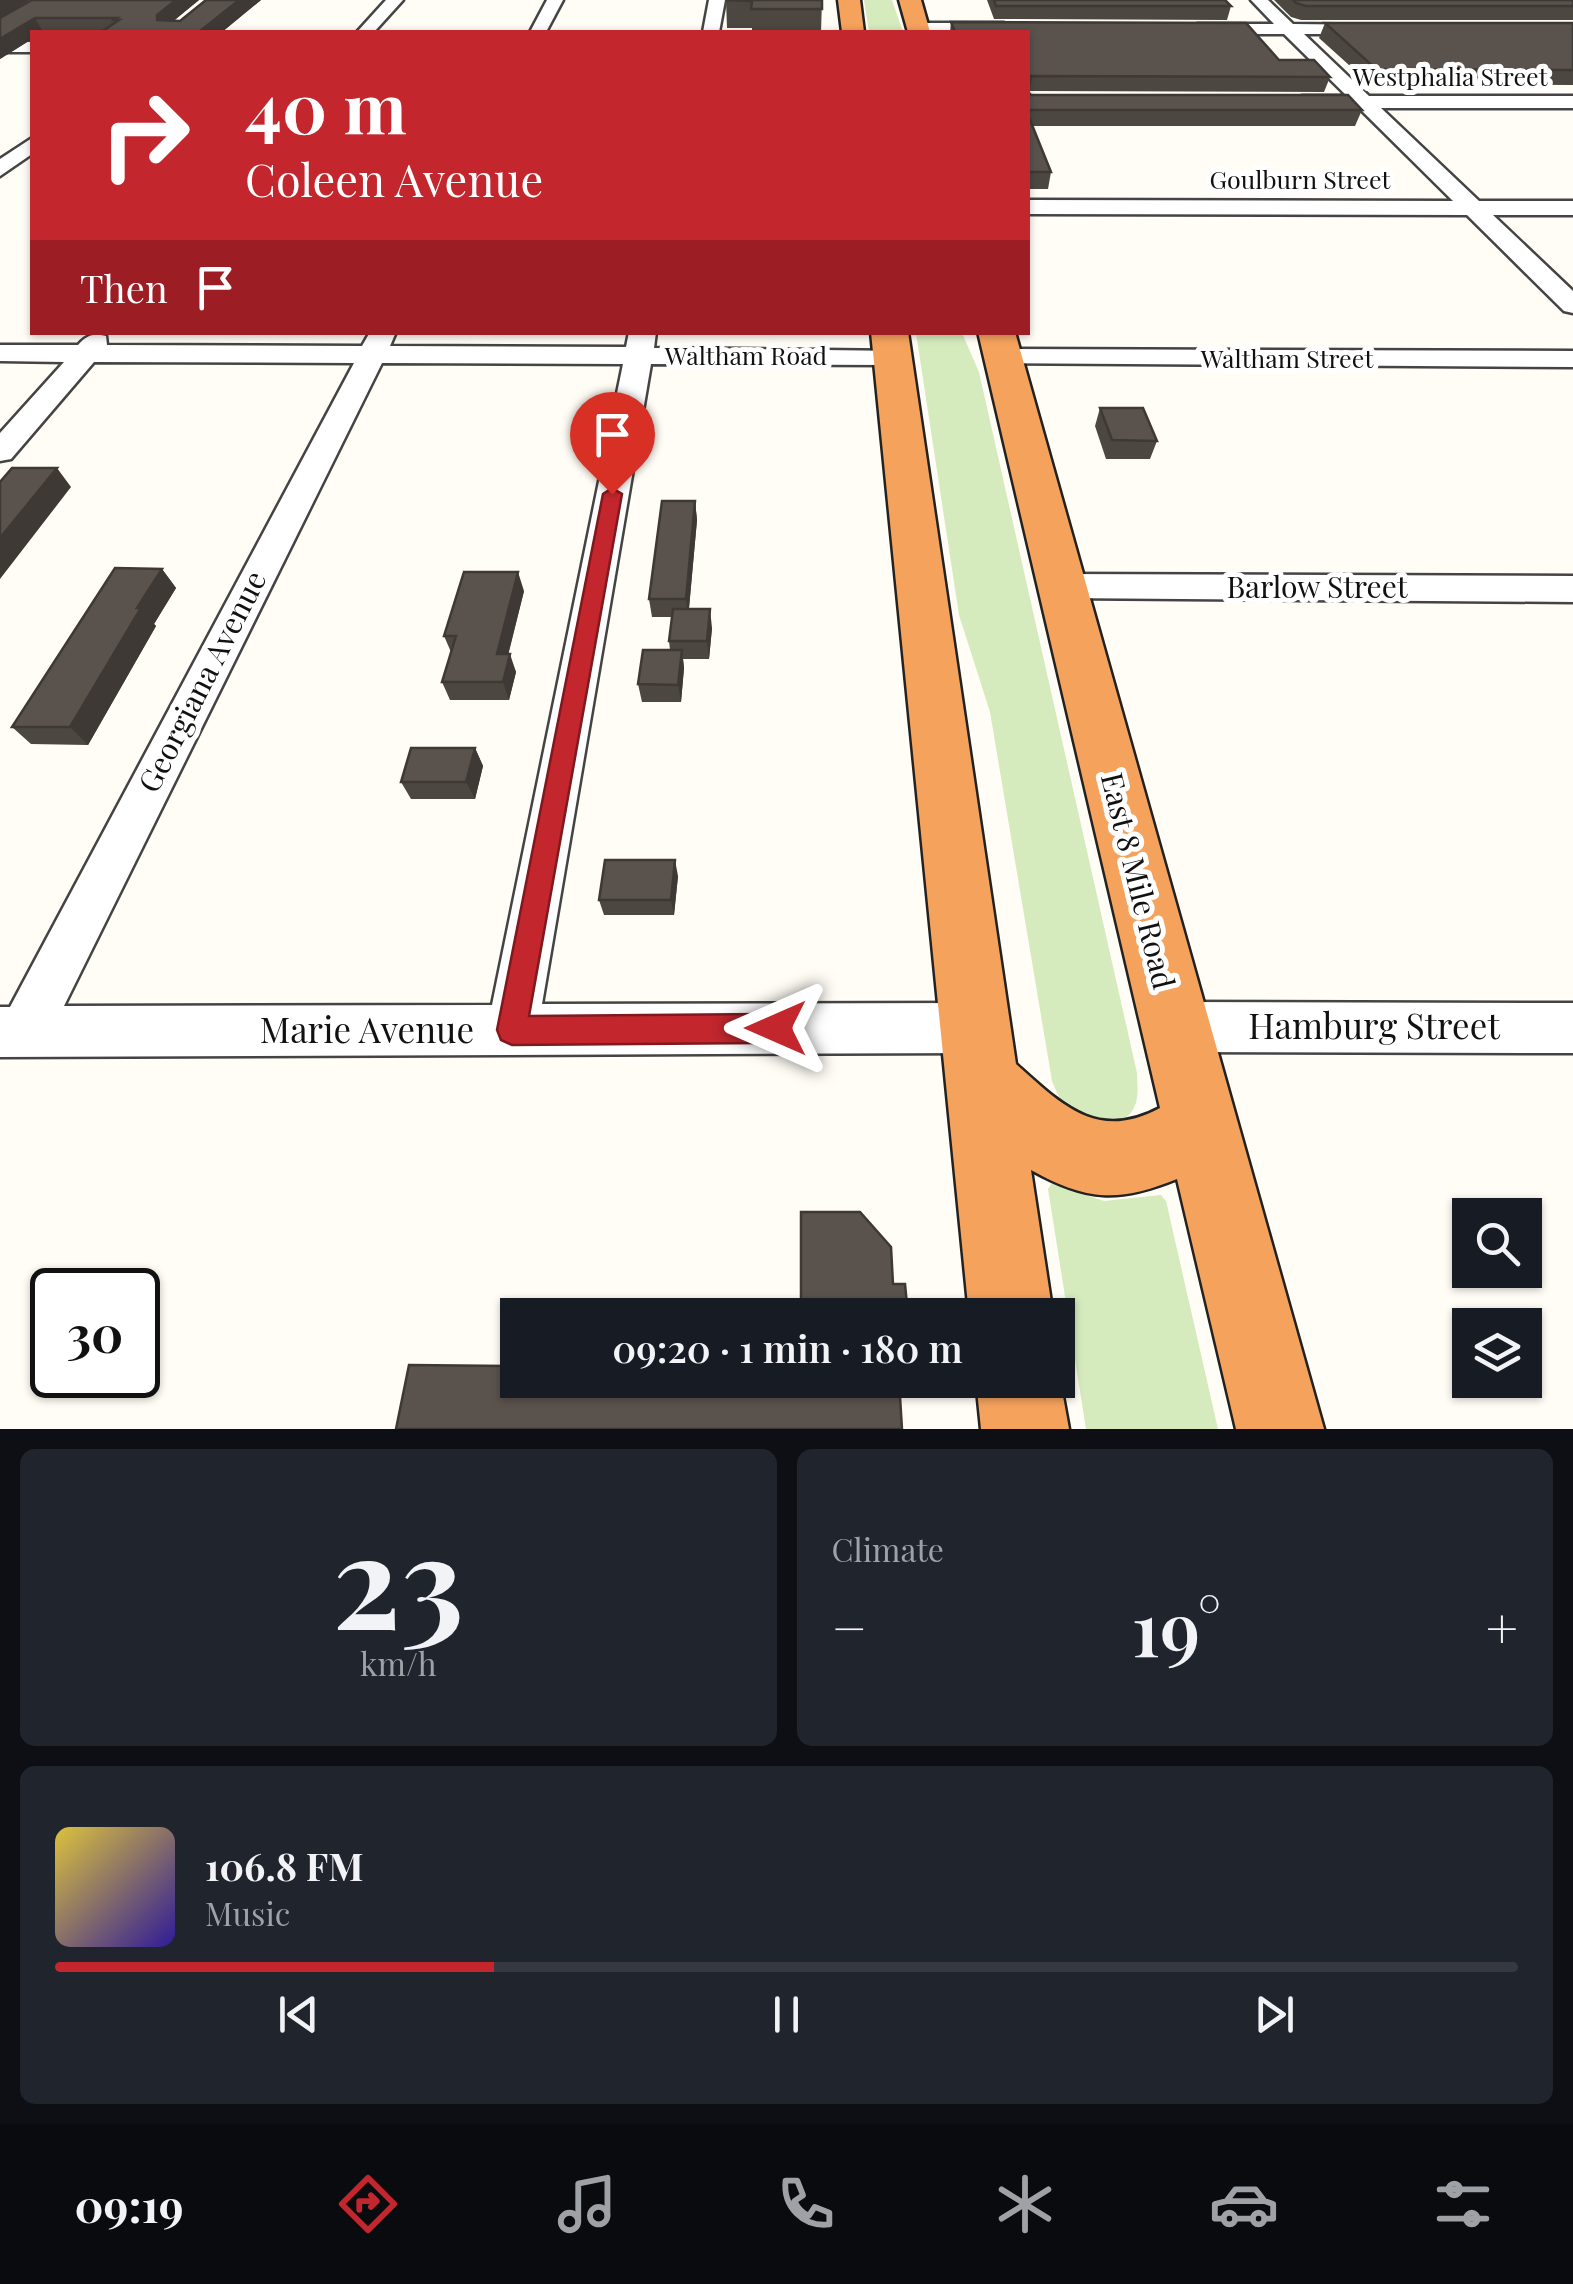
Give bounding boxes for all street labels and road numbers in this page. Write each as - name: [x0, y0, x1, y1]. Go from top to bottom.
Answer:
- street label: Westphalia Street: [1351, 59, 1549, 92]
- street label: Goulburn Street: [1210, 162, 1392, 195]
- street label: Waltham Road: [664, 338, 827, 371]
- street label: Waltham Street: [1200, 341, 1374, 374]
- street label: Georgiana Avenue: [128, 563, 274, 799]
- street label: Barlow Street: [1226, 566, 1408, 606]
- street label: East 8 Mile Road: [1093, 768, 1185, 993]
- street label: Hamburg Street: [1248, 1001, 1500, 1048]
- street label: Marie Avenue: [260, 1005, 474, 1052]

